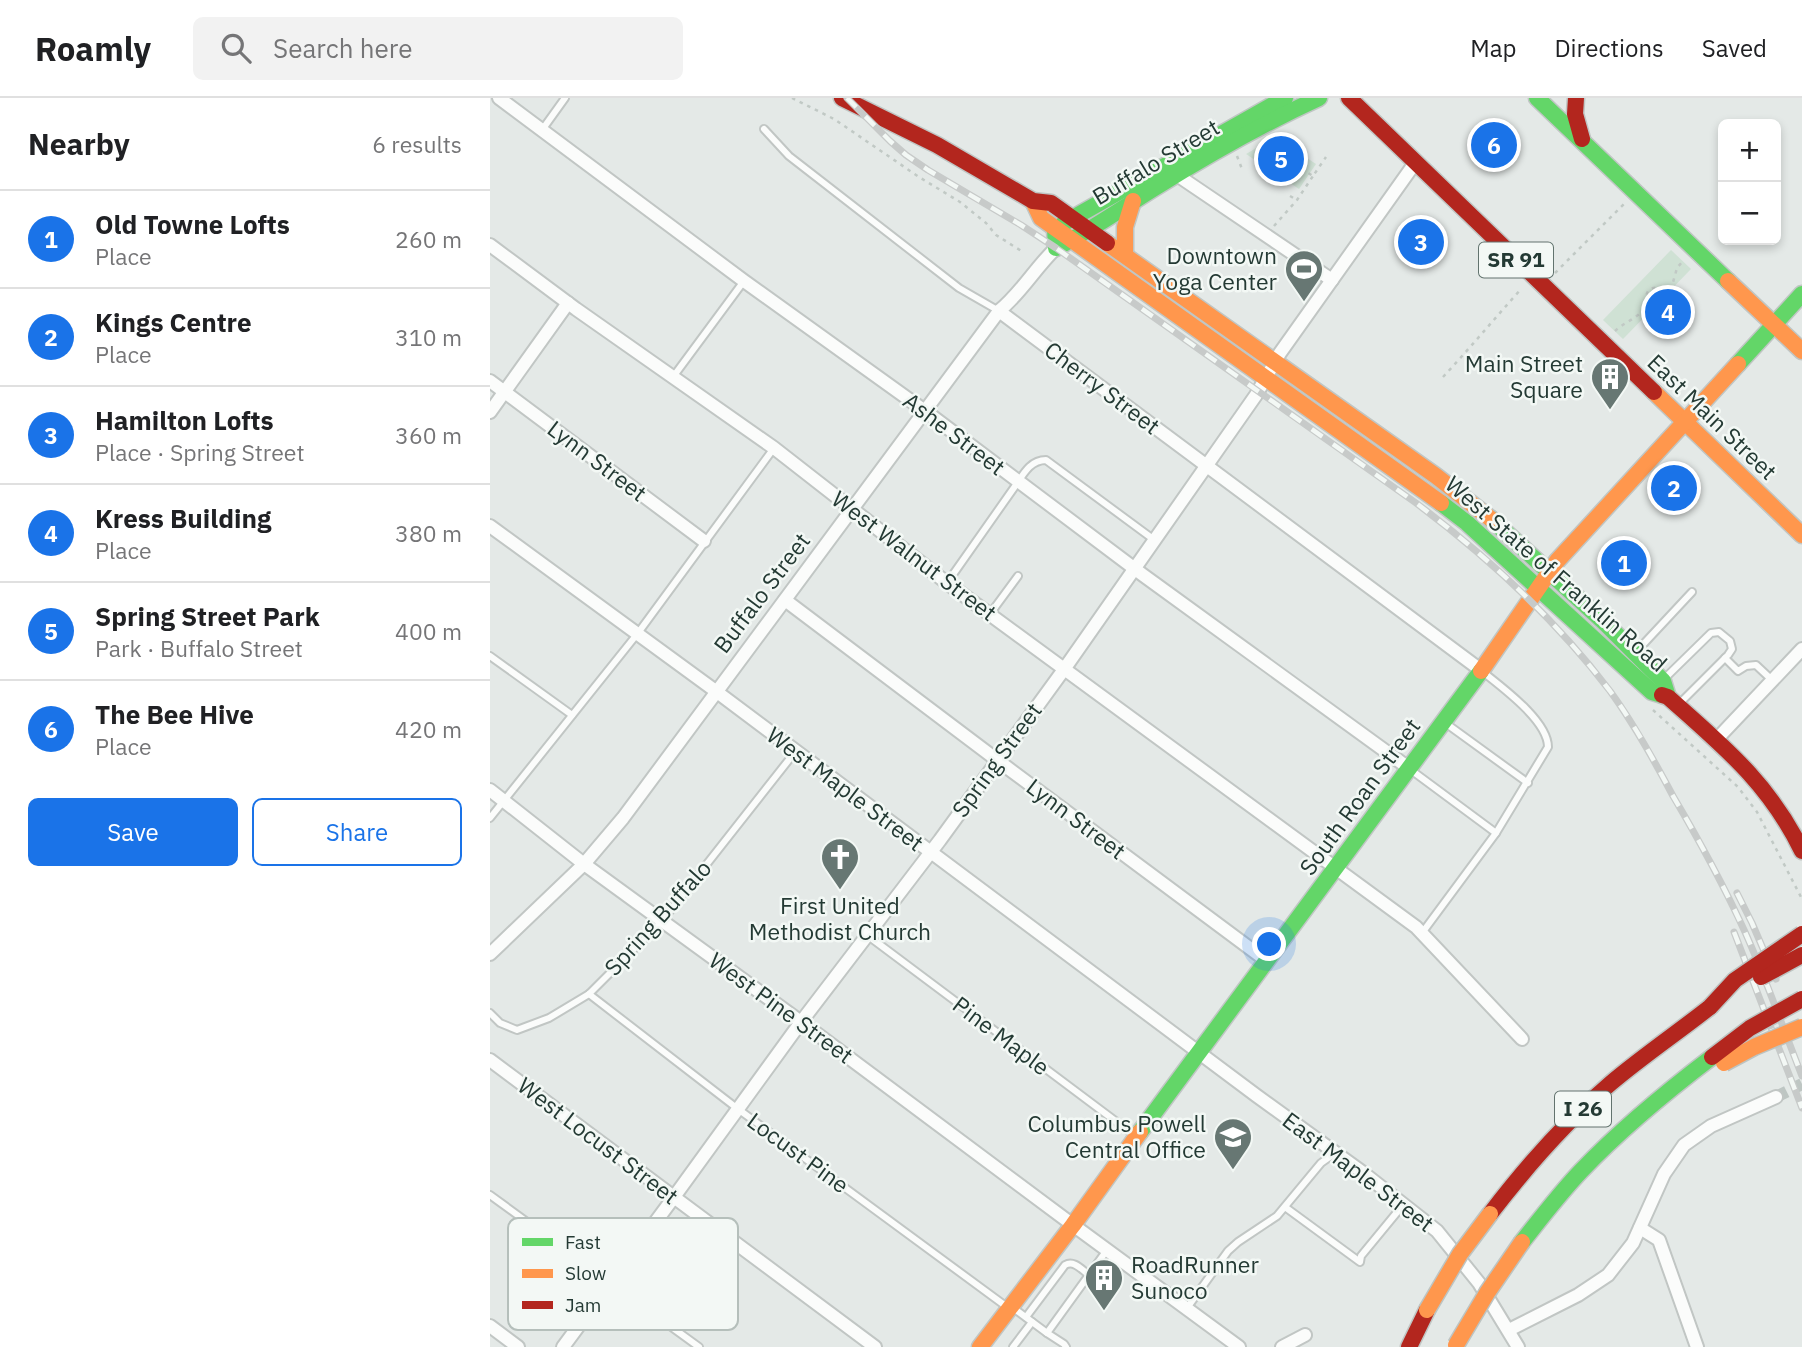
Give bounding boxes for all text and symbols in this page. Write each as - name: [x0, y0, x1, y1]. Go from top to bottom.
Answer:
- search box: [193, 17, 683, 80]
- text: Roamly: [35, 27, 151, 70]
- icon: search: [217, 29, 255, 67]
- text: Search here: [273, 31, 412, 65]
- text: Map: [1470, 32, 1516, 64]
- text: Directions: [1554, 32, 1664, 64]
- text: Saved: [1702, 32, 1767, 64]
- street label: Buffalo Street: [1086, 111, 1224, 211]
- pin: 6: [1471, 119, 1517, 171]
- map controls: [1718, 119, 1781, 245]
- button: +: [1718, 119, 1781, 182]
- text: Nearby: [28, 124, 130, 163]
- text: 6 results: [372, 129, 462, 159]
- pin: 5: [1258, 133, 1304, 185]
- button: −: [1718, 182, 1781, 245]
- text: Old Towne Lofts: [95, 207, 290, 241]
- pin: 3: [1398, 216, 1444, 268]
- text: 1: [44, 224, 58, 254]
- text: 260 m: [395, 224, 462, 254]
- place label: Downtown Yoga Center: [1153, 240, 1278, 296]
- text: Place: [95, 241, 152, 271]
- road number: SR 91: [1479, 242, 1553, 278]
- sports icon: Downtown Yoga Center: [1283, 248, 1325, 303]
- pin: 4: [1645, 286, 1691, 338]
- text: Kings Centre: [95, 305, 252, 339]
- text: 2: [44, 322, 58, 352]
- text: 310 m: [395, 322, 462, 352]
- street label: Cherry Street: [1039, 334, 1166, 440]
- text: Place: [95, 339, 152, 369]
- street label: East Main Street: [1642, 347, 1784, 486]
- place label: Main Street Square: [1465, 348, 1583, 404]
- building icon: Main Street Square: [1589, 356, 1631, 411]
- street label: Ashe Street: [898, 385, 1012, 481]
- text: Hamilton Lofts: [95, 403, 274, 437]
- street label: Lynn Street: [542, 413, 653, 507]
- text: 3: [44, 420, 58, 450]
- text: 360 m: [395, 420, 462, 450]
- text: Place · Spring Street: [95, 437, 305, 467]
- pin: 2: [1651, 462, 1697, 514]
- street label: West State of Franklin Road: [1440, 469, 1674, 678]
- street label: West Walnut Street: [826, 483, 1003, 627]
- text: Kress Building: [95, 501, 271, 535]
- text: 4: [44, 518, 58, 548]
- text: 380 m: [395, 518, 462, 548]
- street label: Buffalo Street: [706, 526, 816, 659]
- text: Place: [95, 535, 152, 565]
- pin: 1: [1601, 537, 1647, 589]
- text: Spring Street Park: [95, 599, 320, 633]
- text: 5: [44, 616, 58, 646]
- text: 400 m: [395, 616, 462, 646]
- text: Park · Buffalo Street: [95, 633, 303, 663]
- street label: Spring Street: [944, 696, 1048, 823]
- text: The Bee Hive: [95, 697, 254, 731]
- street label: South Roan Street: [1292, 712, 1426, 881]
- text: 6: [44, 714, 58, 744]
- text: 420 m: [395, 714, 462, 744]
- street label: West Maple Street: [761, 719, 930, 857]
- text: Place: [95, 731, 152, 761]
- street label: Lynn Street: [1021, 771, 1132, 865]
- button: Save: [28, 798, 238, 866]
- button: Share: [252, 798, 462, 866]
- church icon: First United Methodist Church: [819, 836, 861, 891]
- street label: Spring Buffalo: [597, 853, 717, 982]
- place label: First United Methodist Church: [749, 890, 931, 946]
- your location: [1252, 927, 1286, 961]
- street label: West Pine Street: [704, 945, 860, 1070]
- street label: Pine Maple: [947, 989, 1056, 1081]
- street label: West Locust Street: [512, 1070, 685, 1210]
- road number: I 26: [1555, 1091, 1611, 1126]
- street label: East Maple Street: [1277, 1104, 1440, 1238]
- street label: Locust Pine: [742, 1105, 855, 1199]
- place label: Columbus Powell Central Office: [1028, 1108, 1206, 1164]
- school or university icon: Columbus Powell Central Office: [1212, 1116, 1254, 1171]
- legend: [508, 1218, 738, 1330]
- text: Fast: [565, 1230, 601, 1254]
- place label: RoadRunner Sunoco: [1131, 1249, 1259, 1305]
- building icon: RoadRunner Sunoco: [1083, 1257, 1125, 1312]
- text: Slow: [565, 1261, 606, 1285]
- text: Jam: [565, 1293, 601, 1317]

